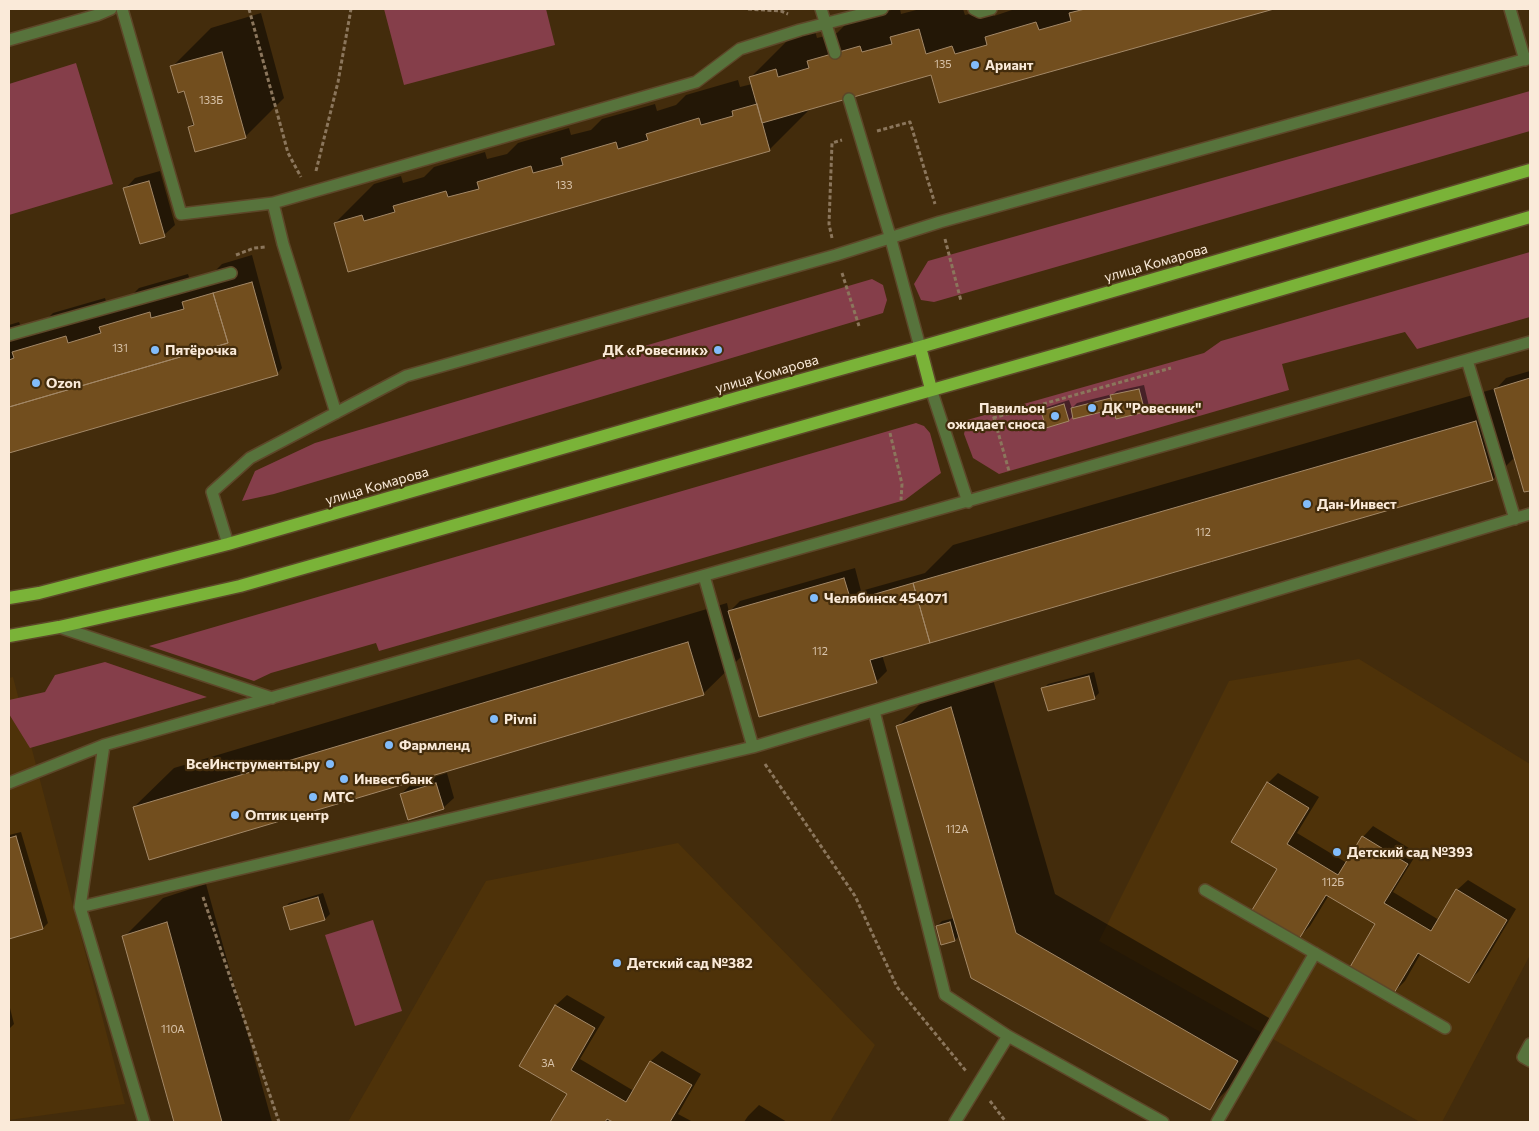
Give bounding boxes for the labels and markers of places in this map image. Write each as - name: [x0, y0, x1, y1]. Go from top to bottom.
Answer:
- place label: Ариант: [985, 57, 1034, 73]
- marker: Ариант: [969, 59, 981, 71]
- place label: Пятёрочка: [165, 342, 237, 358]
- place label: ДК «Ровесник»: [603, 342, 708, 358]
- marker: Пятёрочка: [149, 344, 161, 356]
- marker: ДК «Ровесник»: [712, 344, 724, 356]
- place label: Ozon: [46, 375, 81, 391]
- marker: Ozon: [30, 377, 42, 389]
- place label: Павильон ожидает сноса: [947, 400, 1045, 432]
- place label: ДК "Ровесник": [1102, 400, 1201, 416]
- marker: ДК "Ровесник": [1086, 402, 1098, 414]
- marker: Павильон ожидает сноса: [1049, 410, 1061, 422]
- place label: Дан-Инвест: [1317, 496, 1397, 512]
- marker: Дан-Инвест: [1301, 498, 1313, 510]
- place label: Челябинск 454071: [824, 590, 948, 606]
- marker: Челябинск 454071: [808, 592, 820, 604]
- place label: Pivni: [504, 711, 537, 727]
- marker: Pivni: [488, 713, 500, 725]
- place label: Фармленд: [399, 737, 470, 753]
- marker: Фармленд: [383, 739, 395, 751]
- place label: ВсеИнструменты.ру: [186, 756, 320, 772]
- marker: ВсеИнструменты.ру: [324, 758, 336, 770]
- place label: Инвестбанк: [354, 771, 433, 787]
- marker: Инвестбанк: [338, 773, 350, 785]
- place label: МТС: [323, 789, 354, 805]
- marker: МТС: [307, 791, 319, 803]
- place label: Оптик центр: [245, 807, 329, 823]
- marker: Оптик центр: [229, 809, 241, 821]
- place label: Детский сад №393: [1347, 844, 1473, 860]
- marker: Детский сад №393: [1331, 846, 1343, 858]
- place label: Детский сад №382: [627, 955, 753, 971]
- marker: Детский сад №382: [611, 957, 623, 969]

